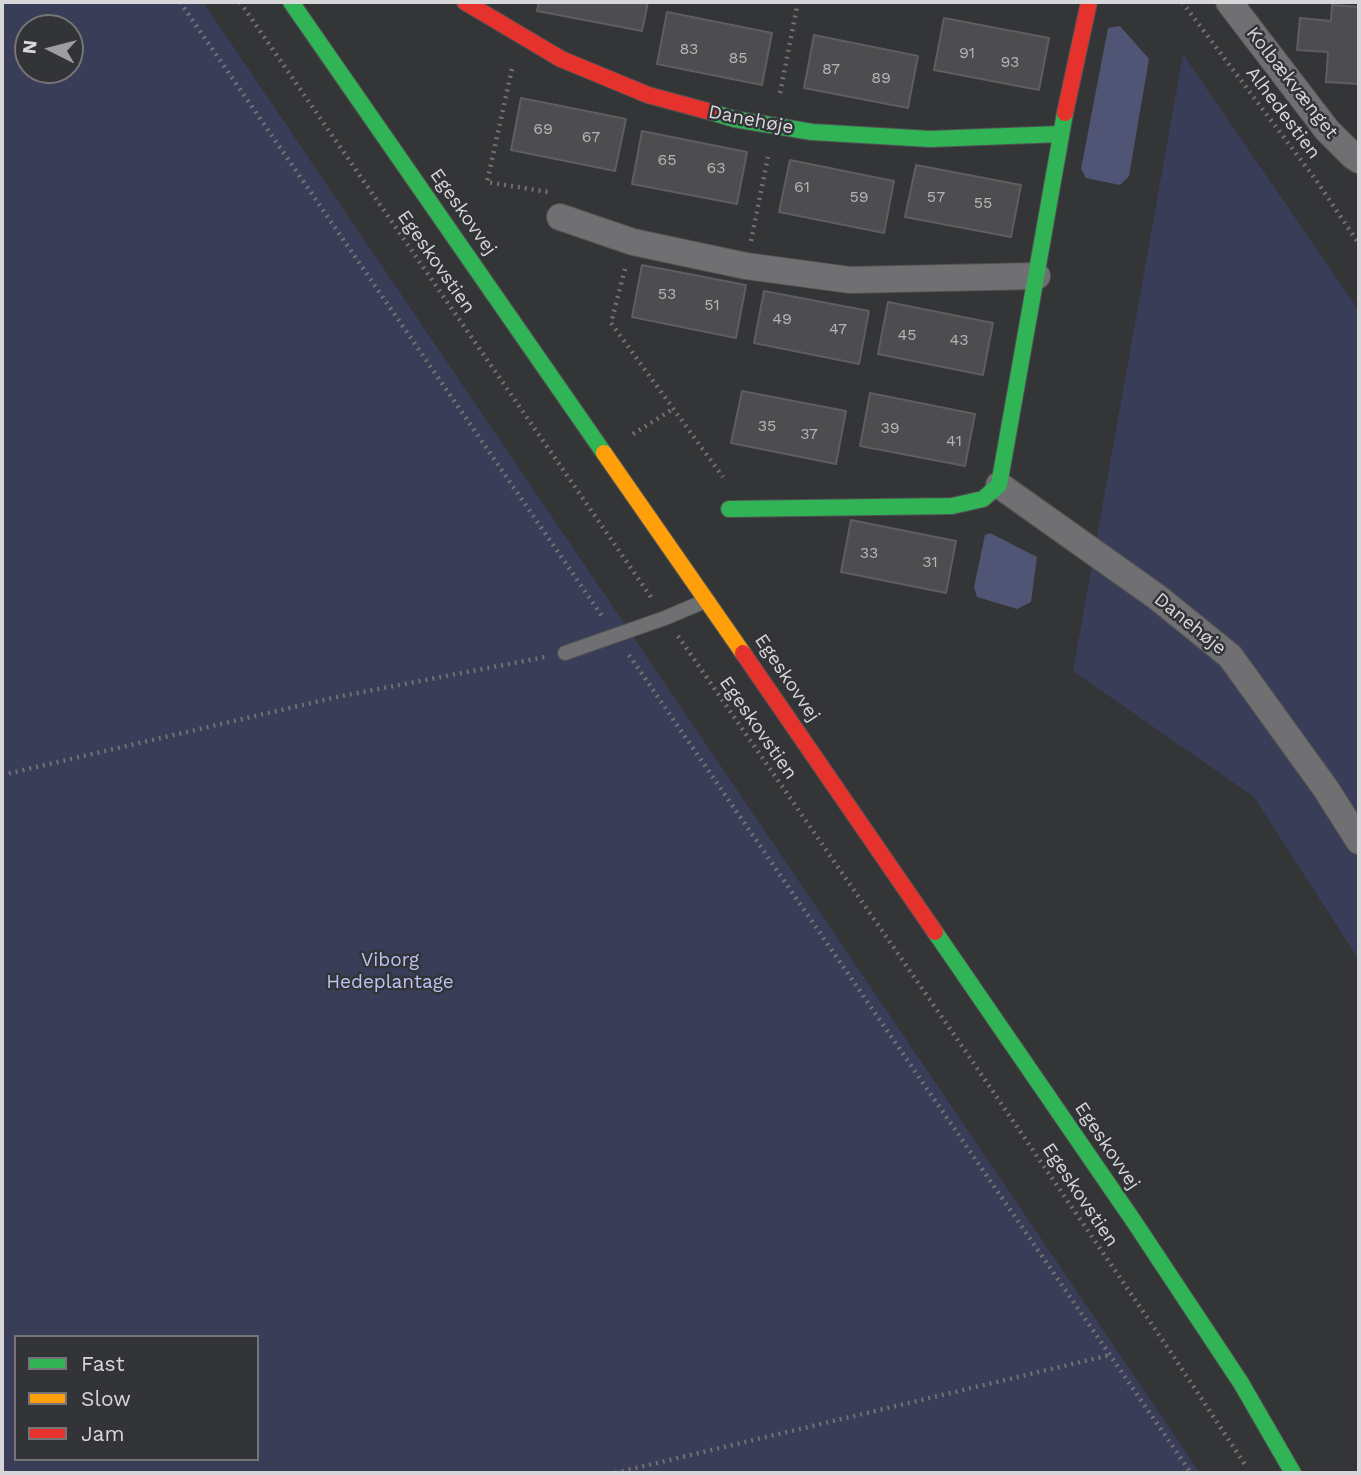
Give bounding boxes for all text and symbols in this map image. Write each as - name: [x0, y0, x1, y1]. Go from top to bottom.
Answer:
- north arrow: [14, 14, 84, 84]
- street label: Kolbækvænget: [1241, 23, 1343, 143]
- text: N: [17, 39, 42, 55]
- house number: 83: [680, 39, 698, 59]
- house number: 91: [959, 43, 975, 63]
- house number: 85: [728, 48, 748, 68]
- house number: 93: [1001, 52, 1019, 72]
- house number: 87: [822, 59, 840, 79]
- street label: Alhedestien: [1241, 62, 1325, 164]
- house number: 89: [871, 68, 891, 88]
- street label: Danehøje: [706, 101, 796, 139]
- house number: 69: [533, 119, 553, 139]
- house number: 67: [582, 127, 600, 147]
- house number: 65: [657, 150, 677, 170]
- house number: 63: [706, 158, 726, 178]
- street label: Egeskovvej: [425, 164, 501, 260]
- house number: 61: [794, 177, 810, 197]
- house number: 59: [849, 187, 869, 207]
- house number: 57: [927, 187, 945, 207]
- house number: 55: [974, 193, 992, 213]
- street label: Egeskovstien: [392, 206, 480, 318]
- house number: 53: [658, 284, 676, 304]
- house number: 51: [704, 295, 720, 315]
- house number: 49: [772, 309, 792, 329]
- house number: 47: [829, 319, 847, 339]
- house number: 45: [897, 325, 917, 345]
- house number: 43: [949, 330, 969, 350]
- house number: 35: [758, 416, 776, 436]
- house number: 39: [880, 418, 900, 438]
- house number: 37: [800, 424, 818, 444]
- house number: 41: [946, 431, 962, 451]
- house number: 33: [860, 543, 878, 563]
- house number: 31: [922, 552, 938, 572]
- street label: Danehøje: [1149, 588, 1231, 660]
- street label: Egeskovvej: [749, 630, 825, 726]
- street label: Egeskovstien: [714, 672, 802, 784]
- park label: Viborg Hedeplantage: [326, 949, 454, 993]
- street label: Egeskovvej: [1069, 1098, 1145, 1194]
- street label: Egeskovstien: [1037, 1139, 1123, 1251]
- legend: [14, 1335, 259, 1461]
- text: Fast: [81, 1351, 125, 1376]
- text: Slow: [81, 1386, 131, 1411]
- text: Jam: [81, 1421, 124, 1446]

